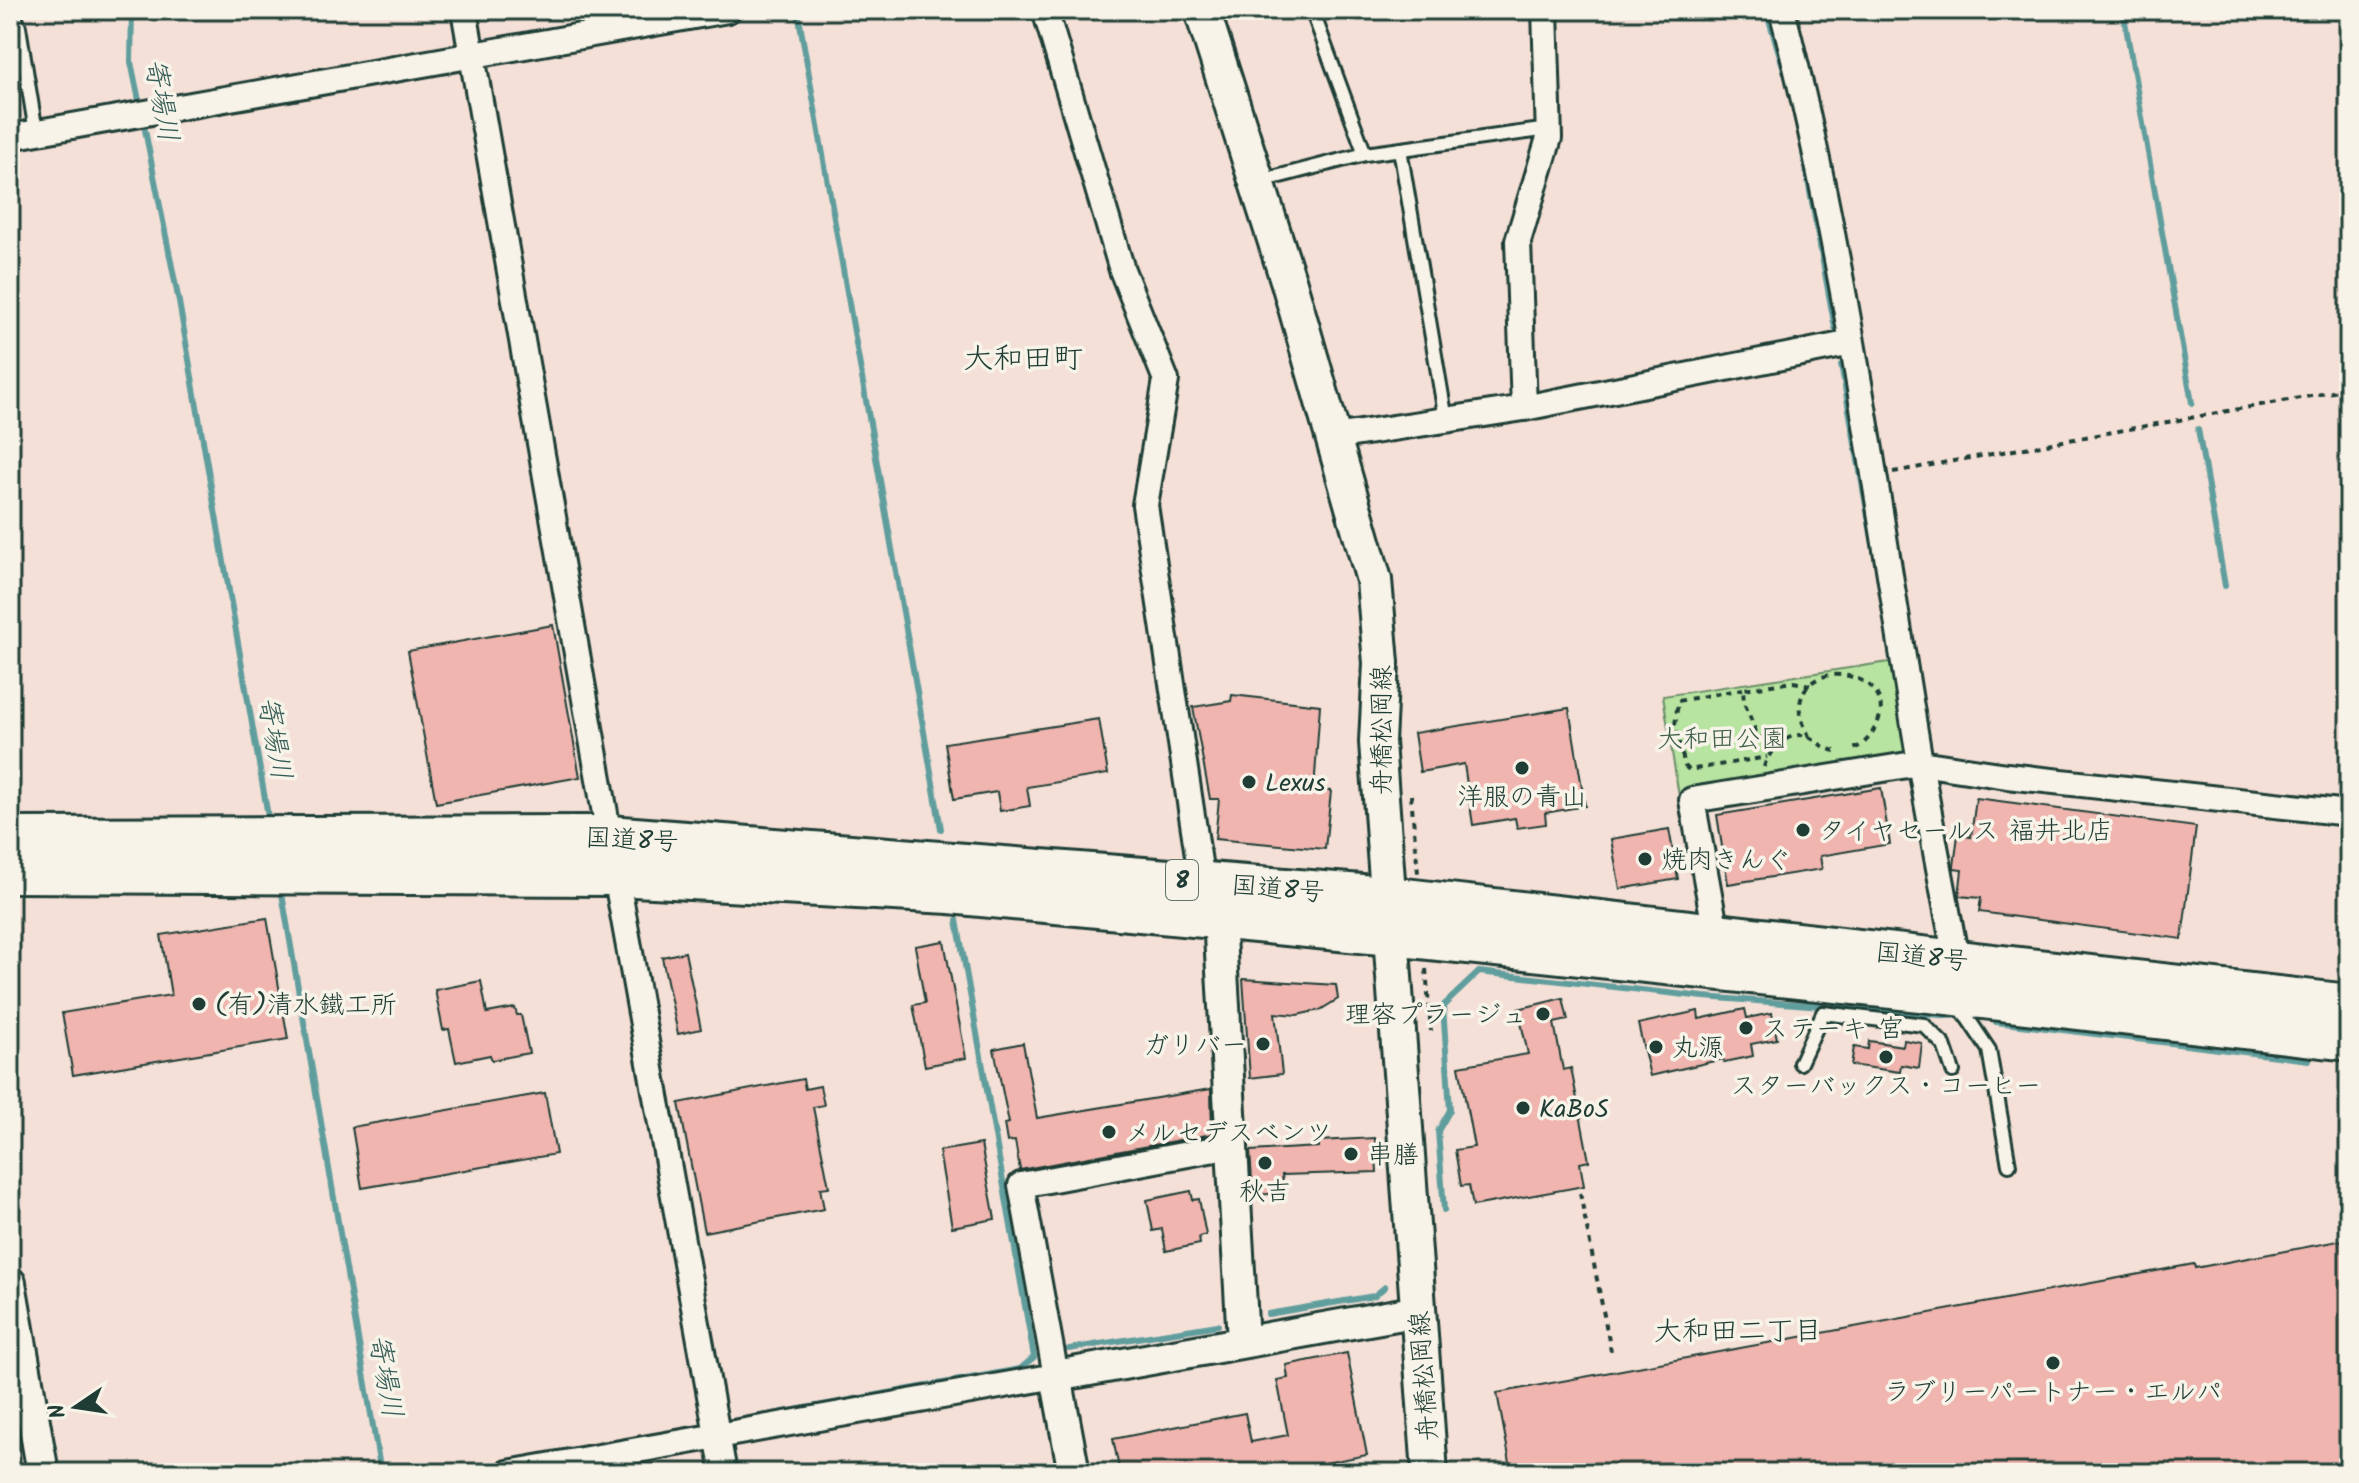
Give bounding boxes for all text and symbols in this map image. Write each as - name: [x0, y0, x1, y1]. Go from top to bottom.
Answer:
- water label: 寄場川: [131, 55, 190, 146]
- district label: 大和田町: [963, 336, 1083, 384]
- street label: 舟橋松岡線: [1362, 665, 1404, 795]
- water label: 寄場川: [244, 693, 303, 784]
- park label: 大和田公園: [1657, 719, 1787, 761]
- marker: 洋服の青山: [1513, 759, 1531, 777]
- place label: Lexus: [1265, 763, 1326, 805]
- marker: Lexus: [1240, 773, 1258, 791]
- place label: 洋服の青山: [1457, 777, 1587, 819]
- place label: タイヤセールス 福井北店: [1819, 811, 2113, 853]
- street label: 国道8号: [584, 818, 680, 864]
- marker: タイヤセールス 福井北店: [1794, 821, 1812, 839]
- place label: 焼肉きんぐ: [1661, 840, 1791, 882]
- marker: 焼肉きんぐ: [1636, 850, 1654, 868]
- road number: 8: [1166, 860, 1198, 900]
- street label: 国道8号: [1229, 865, 1326, 915]
- street label: 国道8号: [1873, 932, 1971, 984]
- place label: (有)清水鐵工所: [215, 985, 397, 1027]
- marker: (有)清水鐵工所: [190, 995, 208, 1013]
- place label: 理容プラージュ: [1344, 995, 1527, 1037]
- marker: 理容プラージュ: [1534, 1005, 1552, 1023]
- place label: ステーキ 宮: [1762, 1009, 1904, 1051]
- marker: ステーキ 宮: [1737, 1019, 1755, 1037]
- place label: ガリバー: [1143, 1025, 1247, 1067]
- place label: 丸源: [1672, 1028, 1724, 1070]
- marker: ガリバー: [1254, 1035, 1272, 1053]
- marker: 丸源: [1647, 1038, 1665, 1056]
- marker: スターバックス・コーヒー: [1877, 1048, 1895, 1066]
- place label: スターバックス・コーヒー: [1731, 1066, 2041, 1108]
- place label: KaBoS: [1539, 1089, 1609, 1131]
- marker: KaBoS: [1514, 1099, 1532, 1117]
- place label: メルセデスベンツ: [1125, 1113, 1332, 1155]
- marker: メルセデスベンツ: [1100, 1123, 1118, 1141]
- place label: 串膳: [1367, 1135, 1419, 1177]
- marker: 串膳: [1342, 1145, 1360, 1163]
- marker: 秋吉: [1256, 1154, 1274, 1172]
- place label: 秋吉: [1239, 1172, 1291, 1214]
- street label: 舟橋松岡線: [1400, 1310, 1450, 1442]
- district label: 大和田二丁目: [1654, 1310, 1822, 1355]
- water label: 寄場川: [355, 1331, 414, 1422]
- marker: ラブリーパートナー・エルパ: [2044, 1354, 2062, 1372]
- north arrow: [36, 1367, 116, 1447]
- place label: ラブリーパートナー・エルパ: [1884, 1372, 2222, 1414]
- text: N: [40, 1400, 78, 1422]

